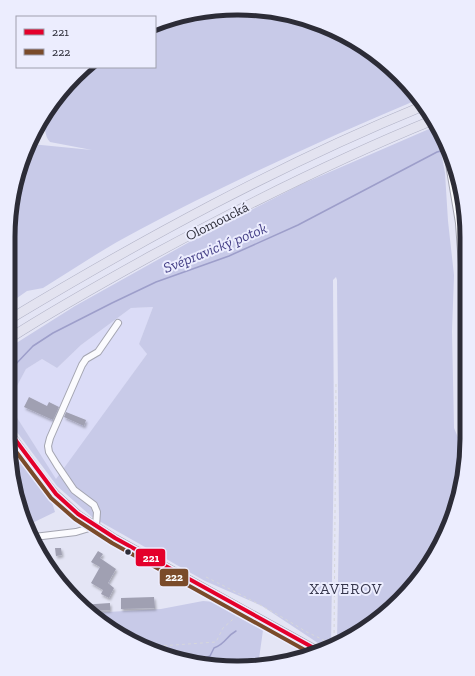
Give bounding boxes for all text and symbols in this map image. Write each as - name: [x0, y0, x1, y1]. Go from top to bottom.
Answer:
- legend: [16, 16, 156, 68]
- text: 221: [52, 25, 69, 39]
- text: 222: [52, 45, 71, 59]
- street label: Olomoucká: [183, 198, 252, 245]
- water label: Svépravický potok: [161, 219, 270, 277]
- unlabelled marker: [123, 547, 133, 557]
- line badge: 221: [135, 548, 166, 567]
- text: 221: [143, 552, 160, 565]
- line badge: 222: [159, 568, 189, 587]
- text: 222: [165, 571, 183, 584]
- district label: XAVEROV: [309, 580, 383, 598]

